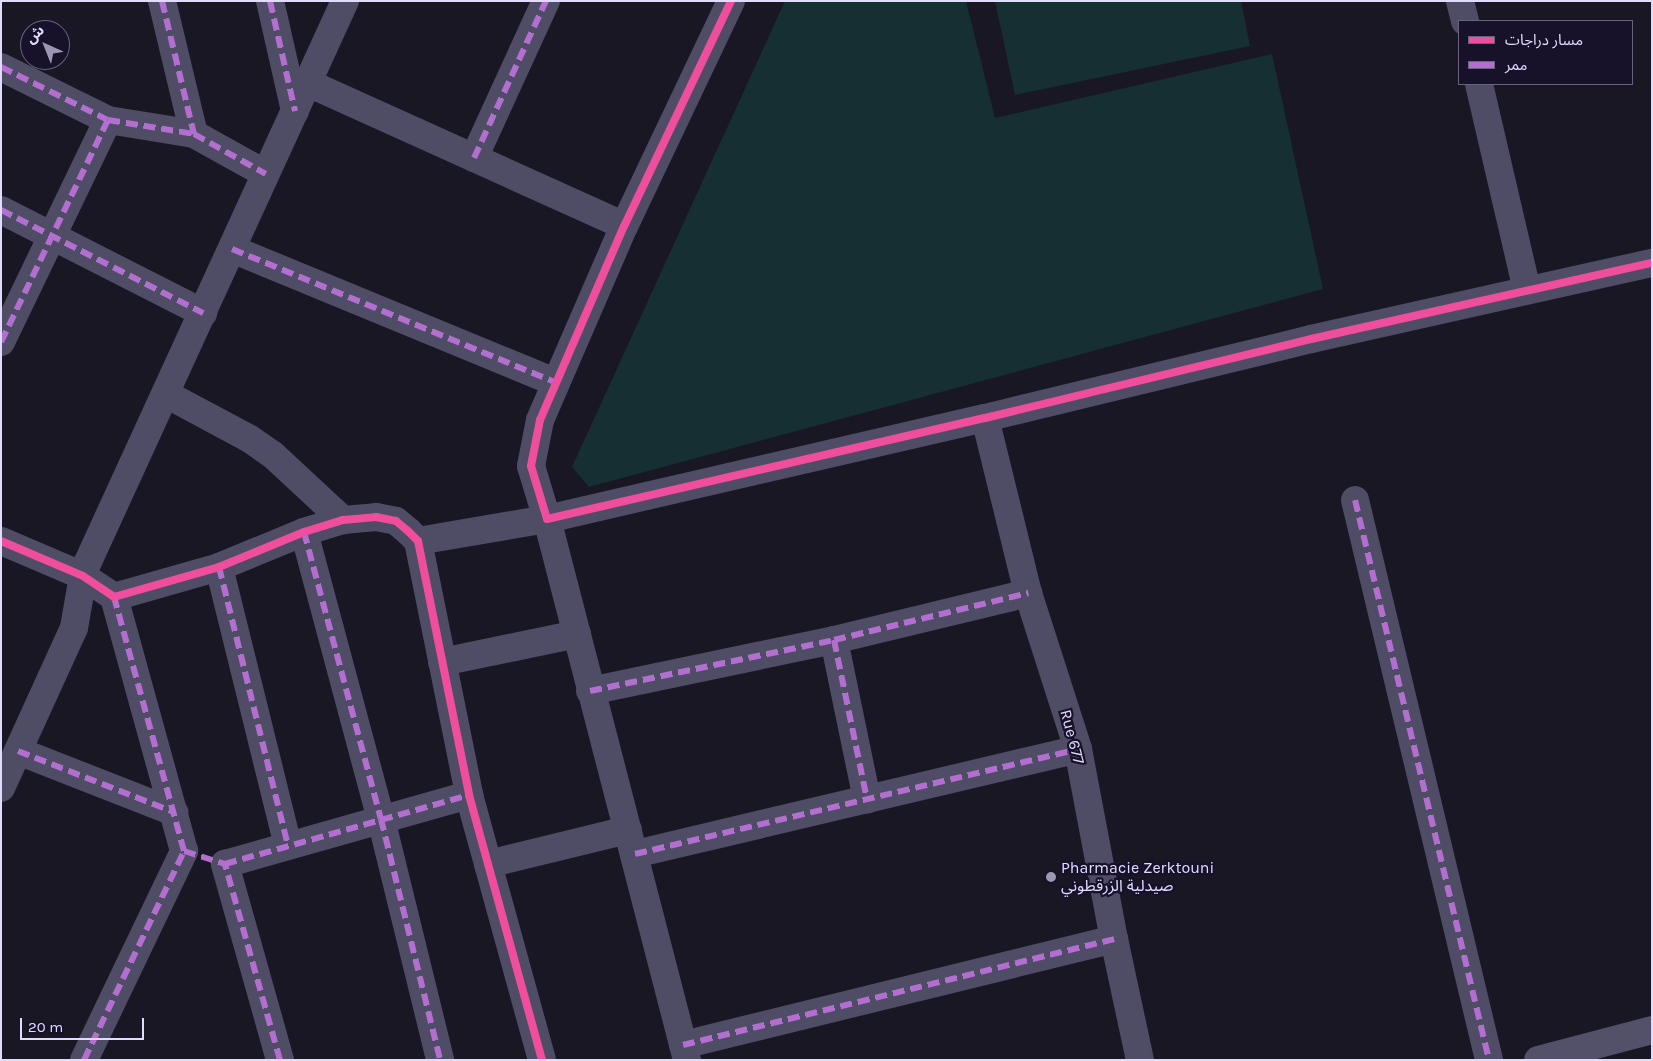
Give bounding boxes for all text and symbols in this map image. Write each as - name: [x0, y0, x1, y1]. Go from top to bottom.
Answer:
- north arrow: [20, 20, 70, 70]
- legend: [1458, 20, 1633, 85]
- text: ش: [22, 22, 48, 47]
- text: مسار دراجات: [1505, 31, 1583, 49]
- text: ممر: [1505, 56, 1528, 74]
- street label: Rue 677: [1056, 708, 1088, 766]
- place label: Pharmacie Zerktouni صيدلية الزرقطوني: [1061, 858, 1214, 896]
- marker: Pharmacie Zerktouni صيدلية الزرقطوني: [1045, 871, 1057, 883]
- scale bar: [22, 1008, 146, 1040]
- text: 20 m: [28, 1018, 63, 1036]

